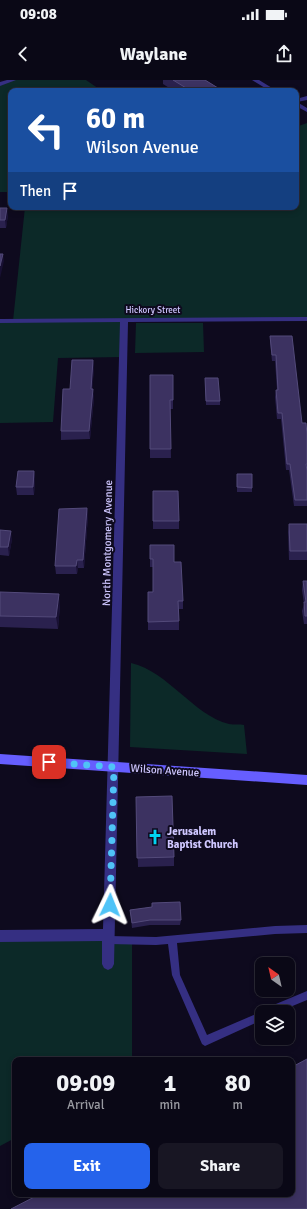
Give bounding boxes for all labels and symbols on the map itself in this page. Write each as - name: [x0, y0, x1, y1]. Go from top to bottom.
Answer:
- street label: Hickory Street: [126, 305, 180, 316]
- street label: North Montgomery Avenue: [100, 480, 115, 606]
- pin: [32, 745, 66, 779]
- street label: Wilson Avenue: [130, 762, 200, 779]
- place label: Jerusalem Baptist Church: [167, 825, 238, 851]
- church icon: Jerusalem Baptist Church: [146, 828, 164, 846]
- position arrow: [89, 884, 131, 926]
- north arrow: [255, 957, 295, 997]

